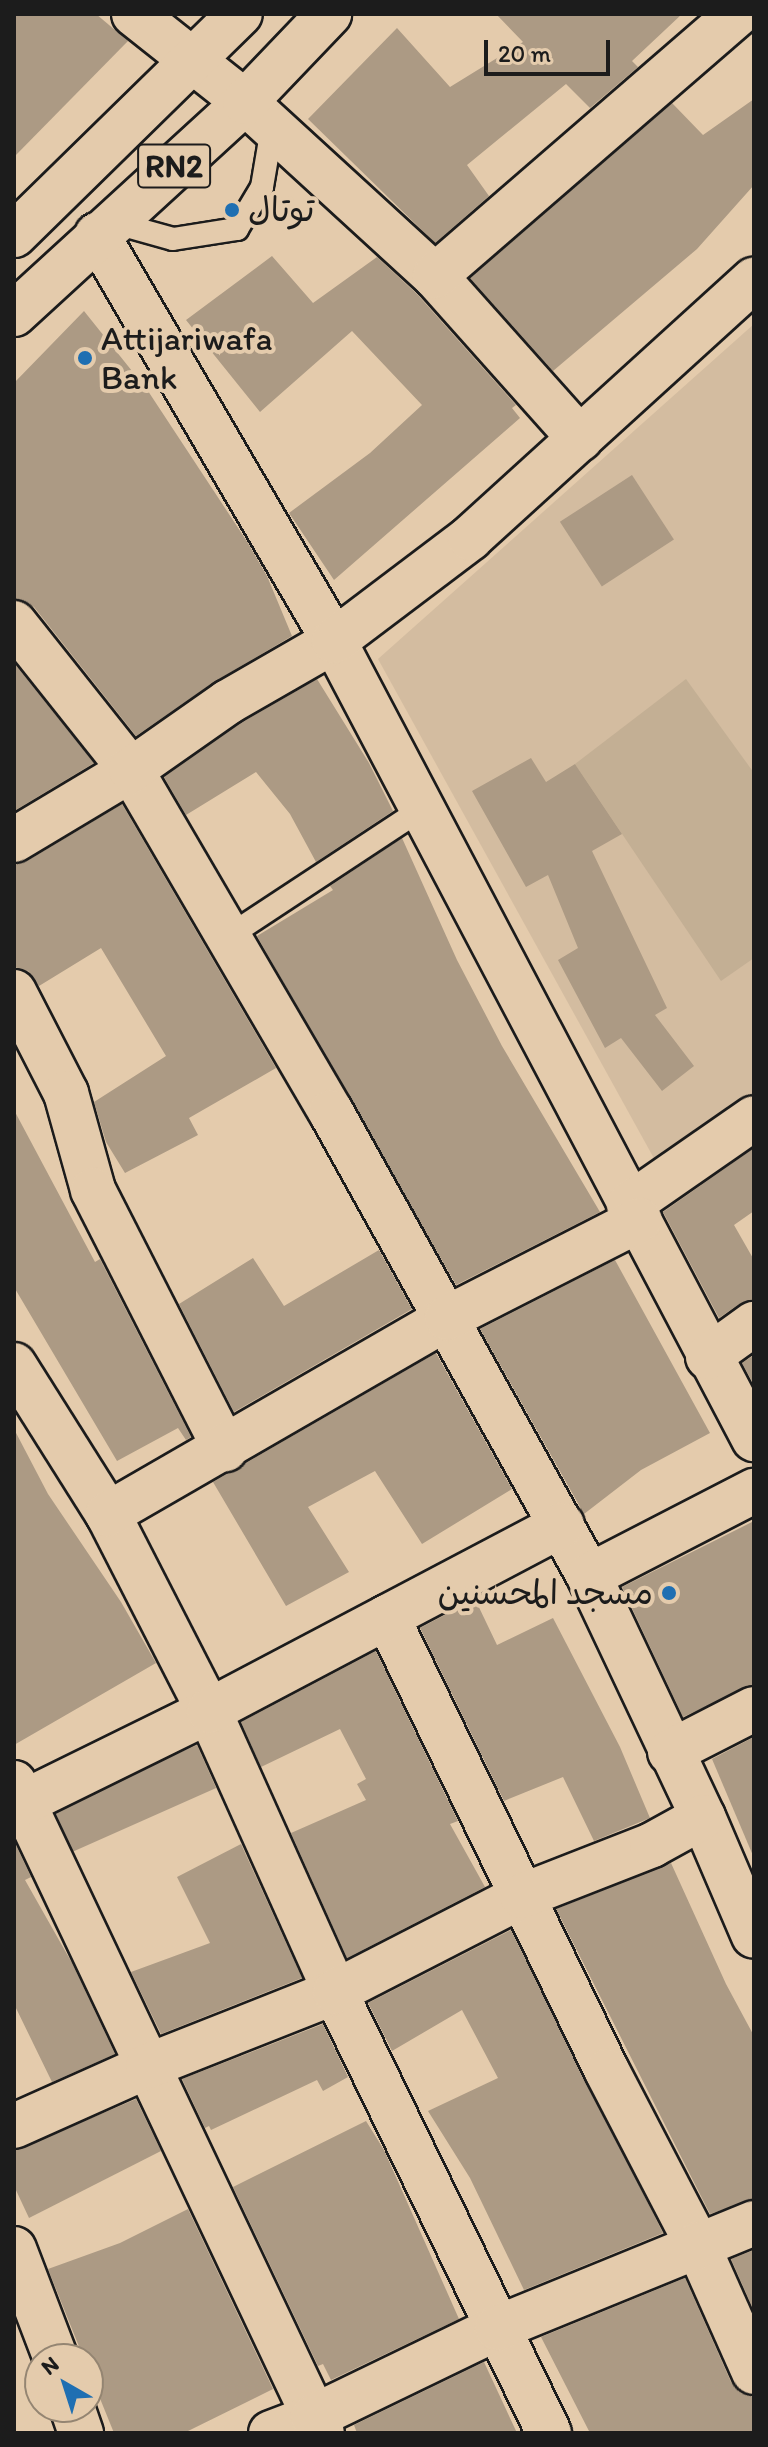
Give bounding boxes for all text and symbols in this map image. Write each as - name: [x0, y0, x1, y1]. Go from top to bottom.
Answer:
- scale bar: [488, 24, 614, 74]
- text: 20 m: [498, 39, 551, 68]
- road number: RN2: [136, 138, 212, 194]
- place label: توتال: [248, 190, 315, 230]
- marker: توتال: [223, 201, 241, 219]
- place label: Attijariwafa Bank: [101, 318, 272, 398]
- marker: Attijariwafa Bank: [76, 349, 94, 367]
- place label: مسجد المحسنين: [438, 1573, 653, 1613]
- marker: مسجد المحسنين: [660, 1584, 678, 1602]
- north arrow: [24, 2343, 104, 2423]
- text: N: [36, 2350, 64, 2381]

